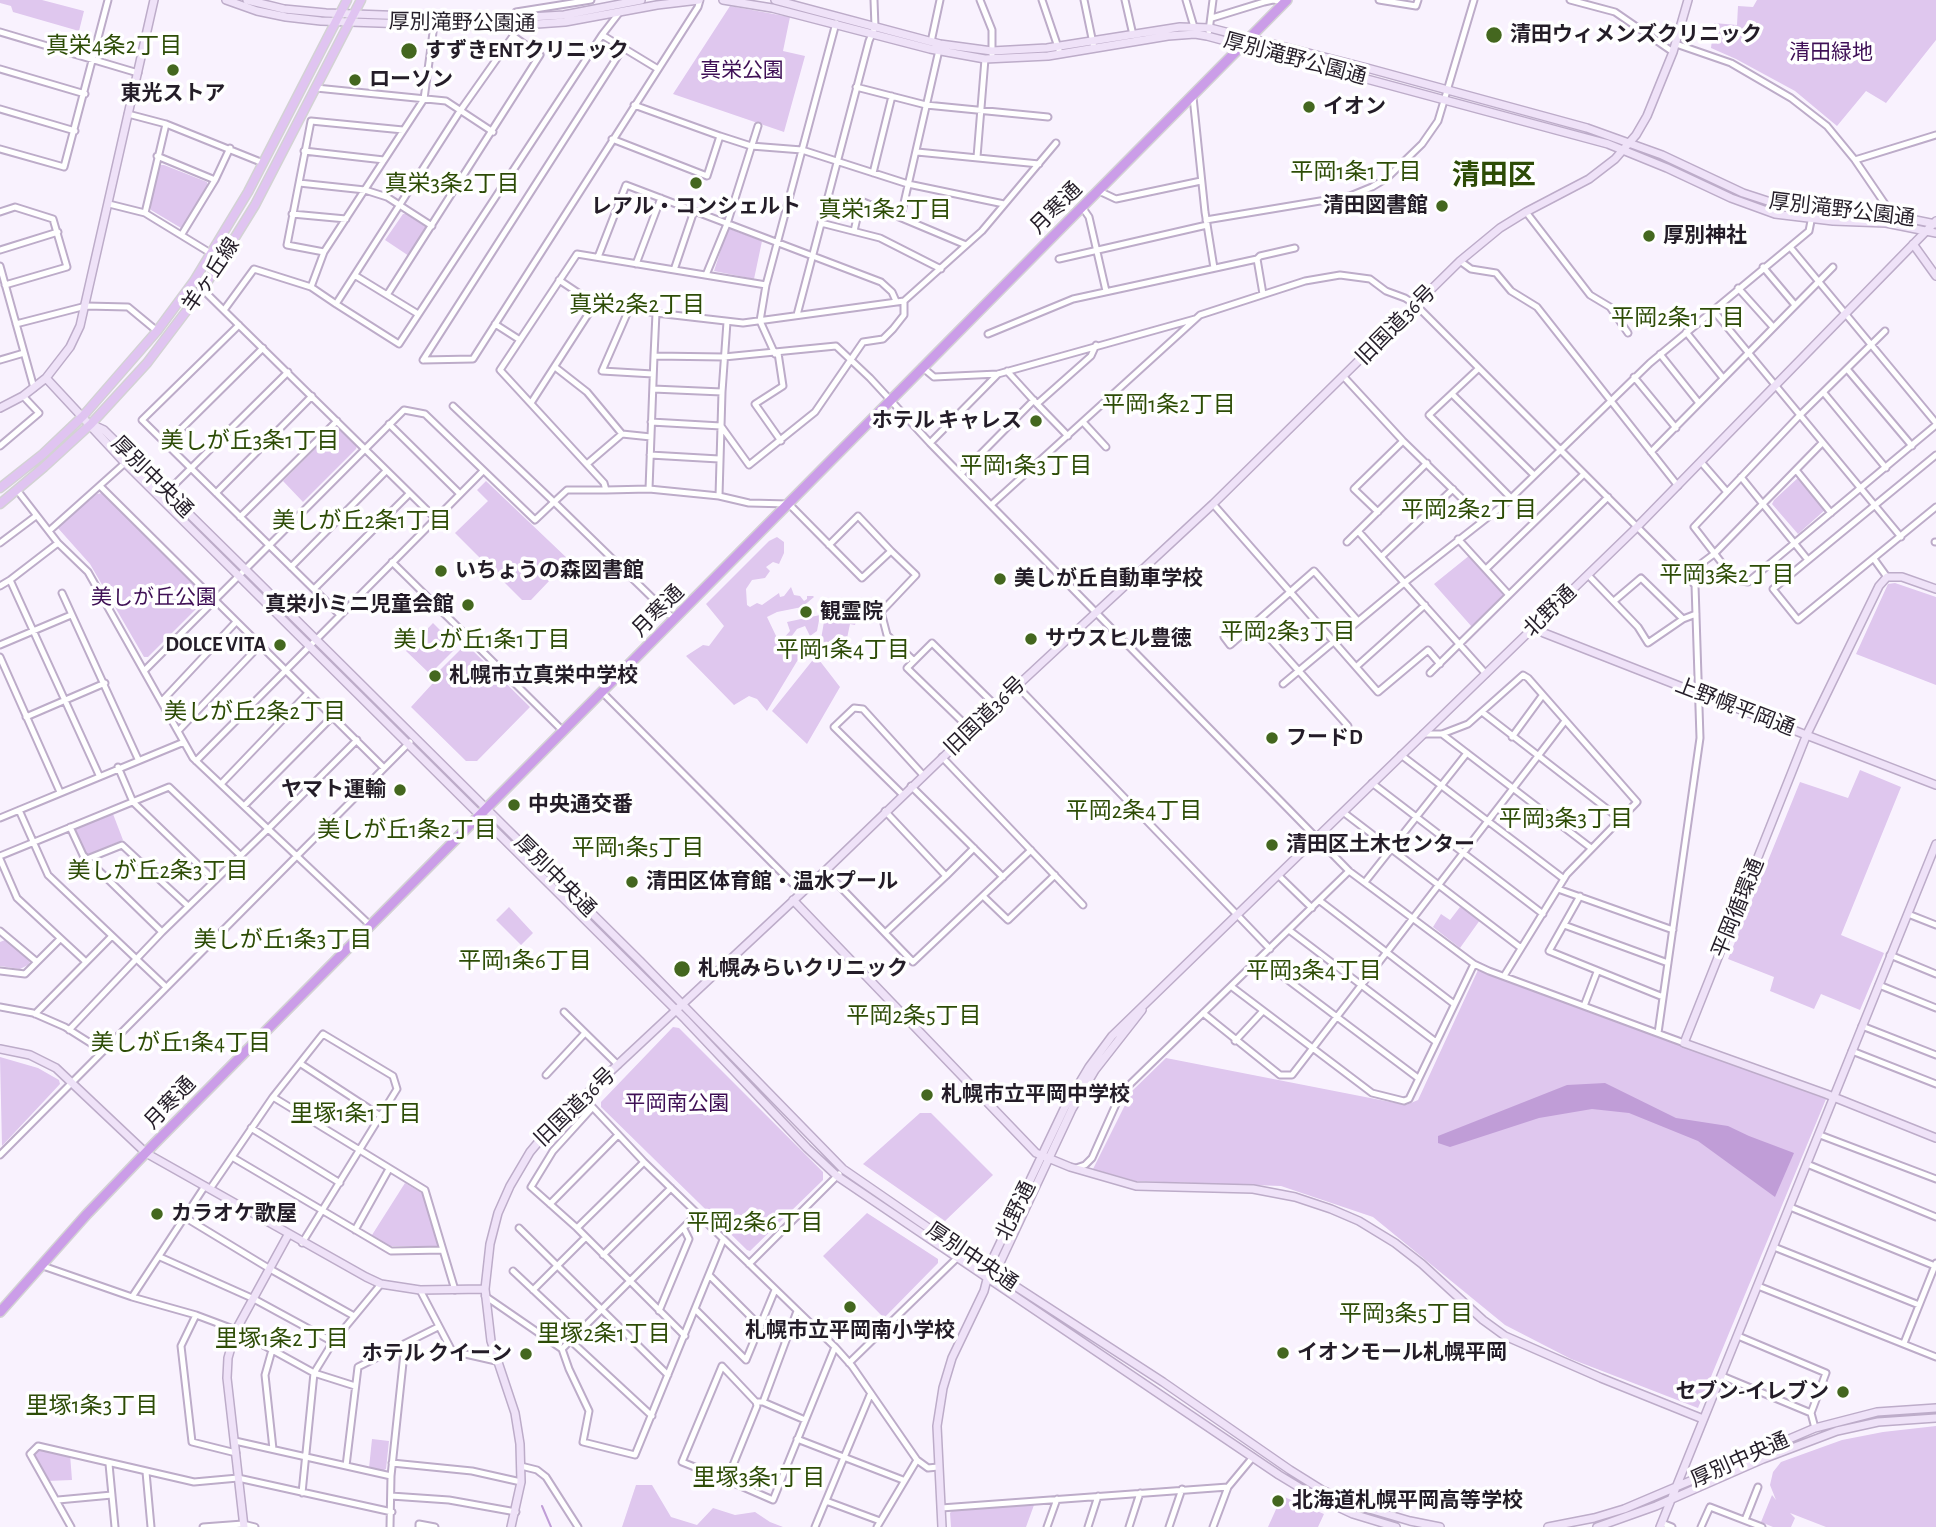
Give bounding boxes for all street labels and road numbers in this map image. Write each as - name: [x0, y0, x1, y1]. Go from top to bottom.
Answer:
- street label: 厚別滝野公園通: [388, 9, 536, 37]
- street label: 厚別滝野公園通: [1221, 28, 1369, 90]
- street label: 月寒通: [1025, 177, 1087, 239]
- street label: 厚別滝野公園通: [1768, 189, 1916, 231]
- street label: 羊ヶ丘線: [177, 233, 245, 317]
- street label: 旧国道36号: [1351, 280, 1441, 370]
- street label: 厚別中央通: [106, 431, 198, 523]
- street label: 月寒通: [627, 580, 689, 642]
- street label: 北野通: [1519, 580, 1581, 642]
- street label: 旧国道36号: [939, 671, 1031, 761]
- street label: 上野幌平岡通: [1672, 673, 1798, 741]
- street label: 厚別中央通: [509, 830, 601, 922]
- street label: 平岡循環通: [1707, 855, 1769, 961]
- street label: 旧国道36号: [529, 1062, 621, 1152]
- street label: 月寒通: [139, 1072, 201, 1134]
- street label: 北野通: [991, 1177, 1041, 1245]
- street label: 厚別中央通: [921, 1217, 1023, 1297]
- street label: 厚別中央通: [1687, 1427, 1793, 1493]

